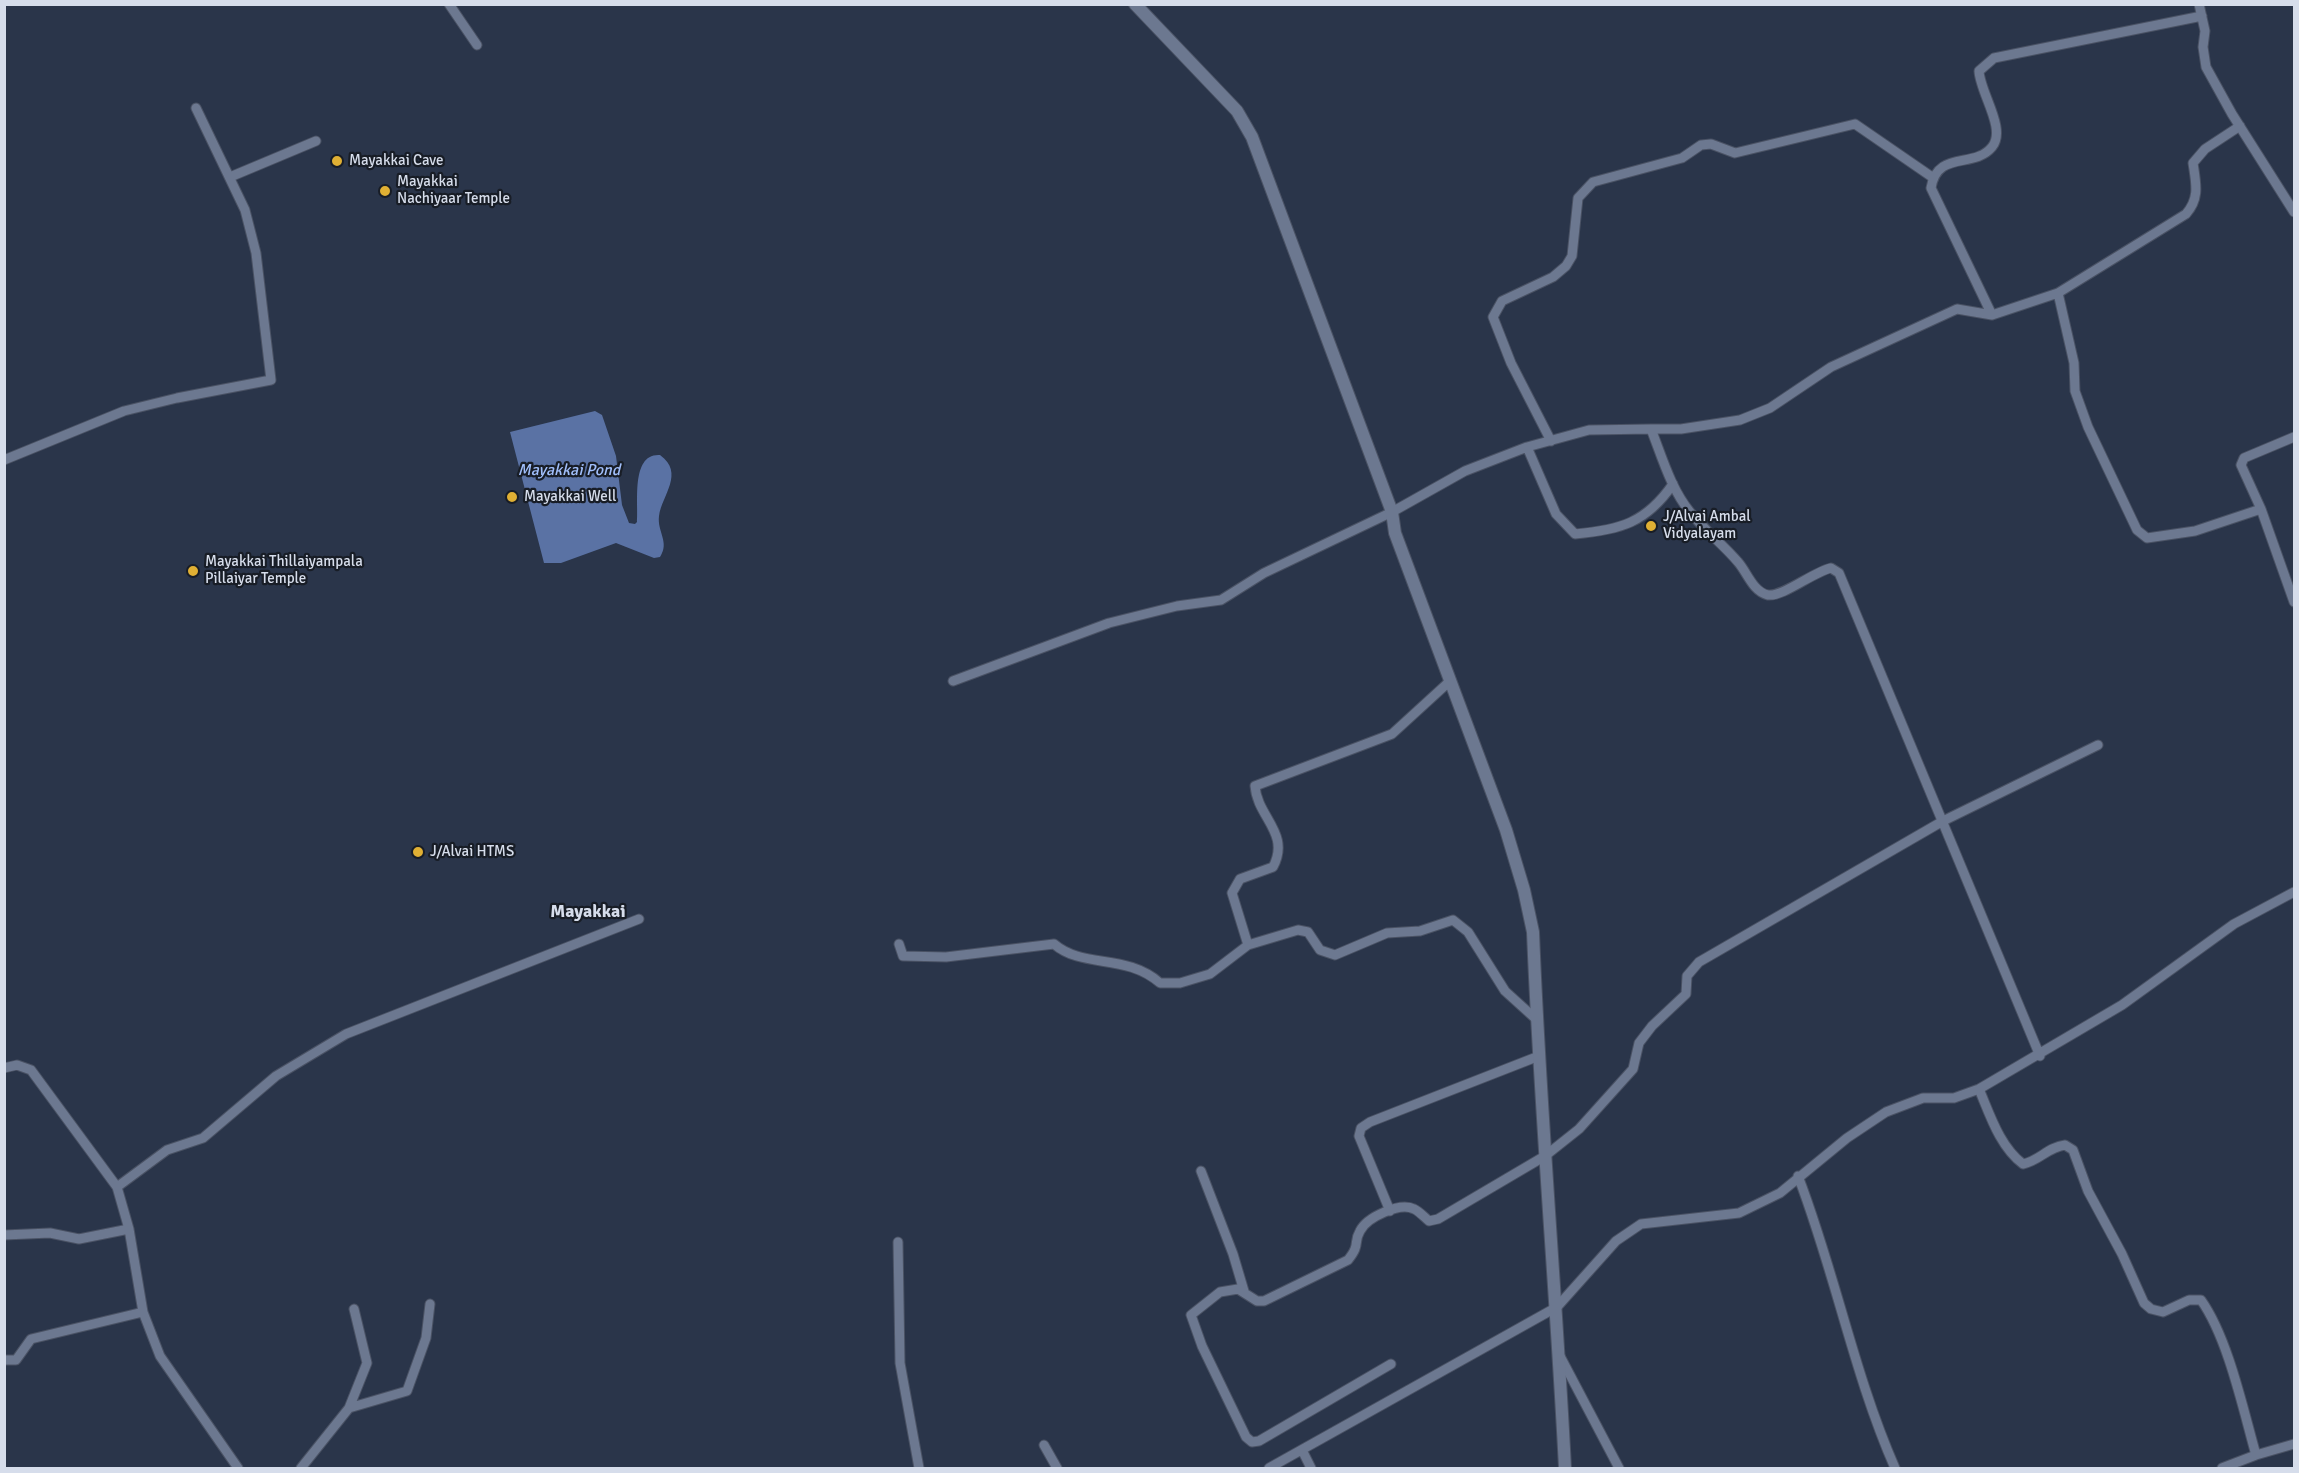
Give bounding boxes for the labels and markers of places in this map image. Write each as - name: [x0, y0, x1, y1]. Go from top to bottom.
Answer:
- place label: Mayakkai Cave: [349, 152, 443, 170]
- marker: Mayakkai Cave: [330, 154, 344, 168]
- place label: Mayakkai Nachiyaar Temple: [397, 173, 510, 208]
- marker: Mayakkai Nachiyaar Temple: [378, 184, 392, 198]
- place label: Mayakkai Well: [524, 488, 616, 506]
- marker: Mayakkai Well: [505, 490, 519, 504]
- place label: J/Alvai Ambal Vidyalayam: [1663, 508, 1751, 543]
- marker: J/Alvai Ambal Vidyalayam: [1644, 519, 1658, 533]
- place label: Mayakkai Thillaiyampala Pillaiyar Temple: [205, 553, 363, 588]
- marker: Mayakkai Thillaiyampala Pillaiyar Temple: [186, 564, 200, 578]
- place label: J/Alvai HTMS: [430, 843, 514, 861]
- marker: J/Alvai HTMS: [411, 845, 425, 859]

